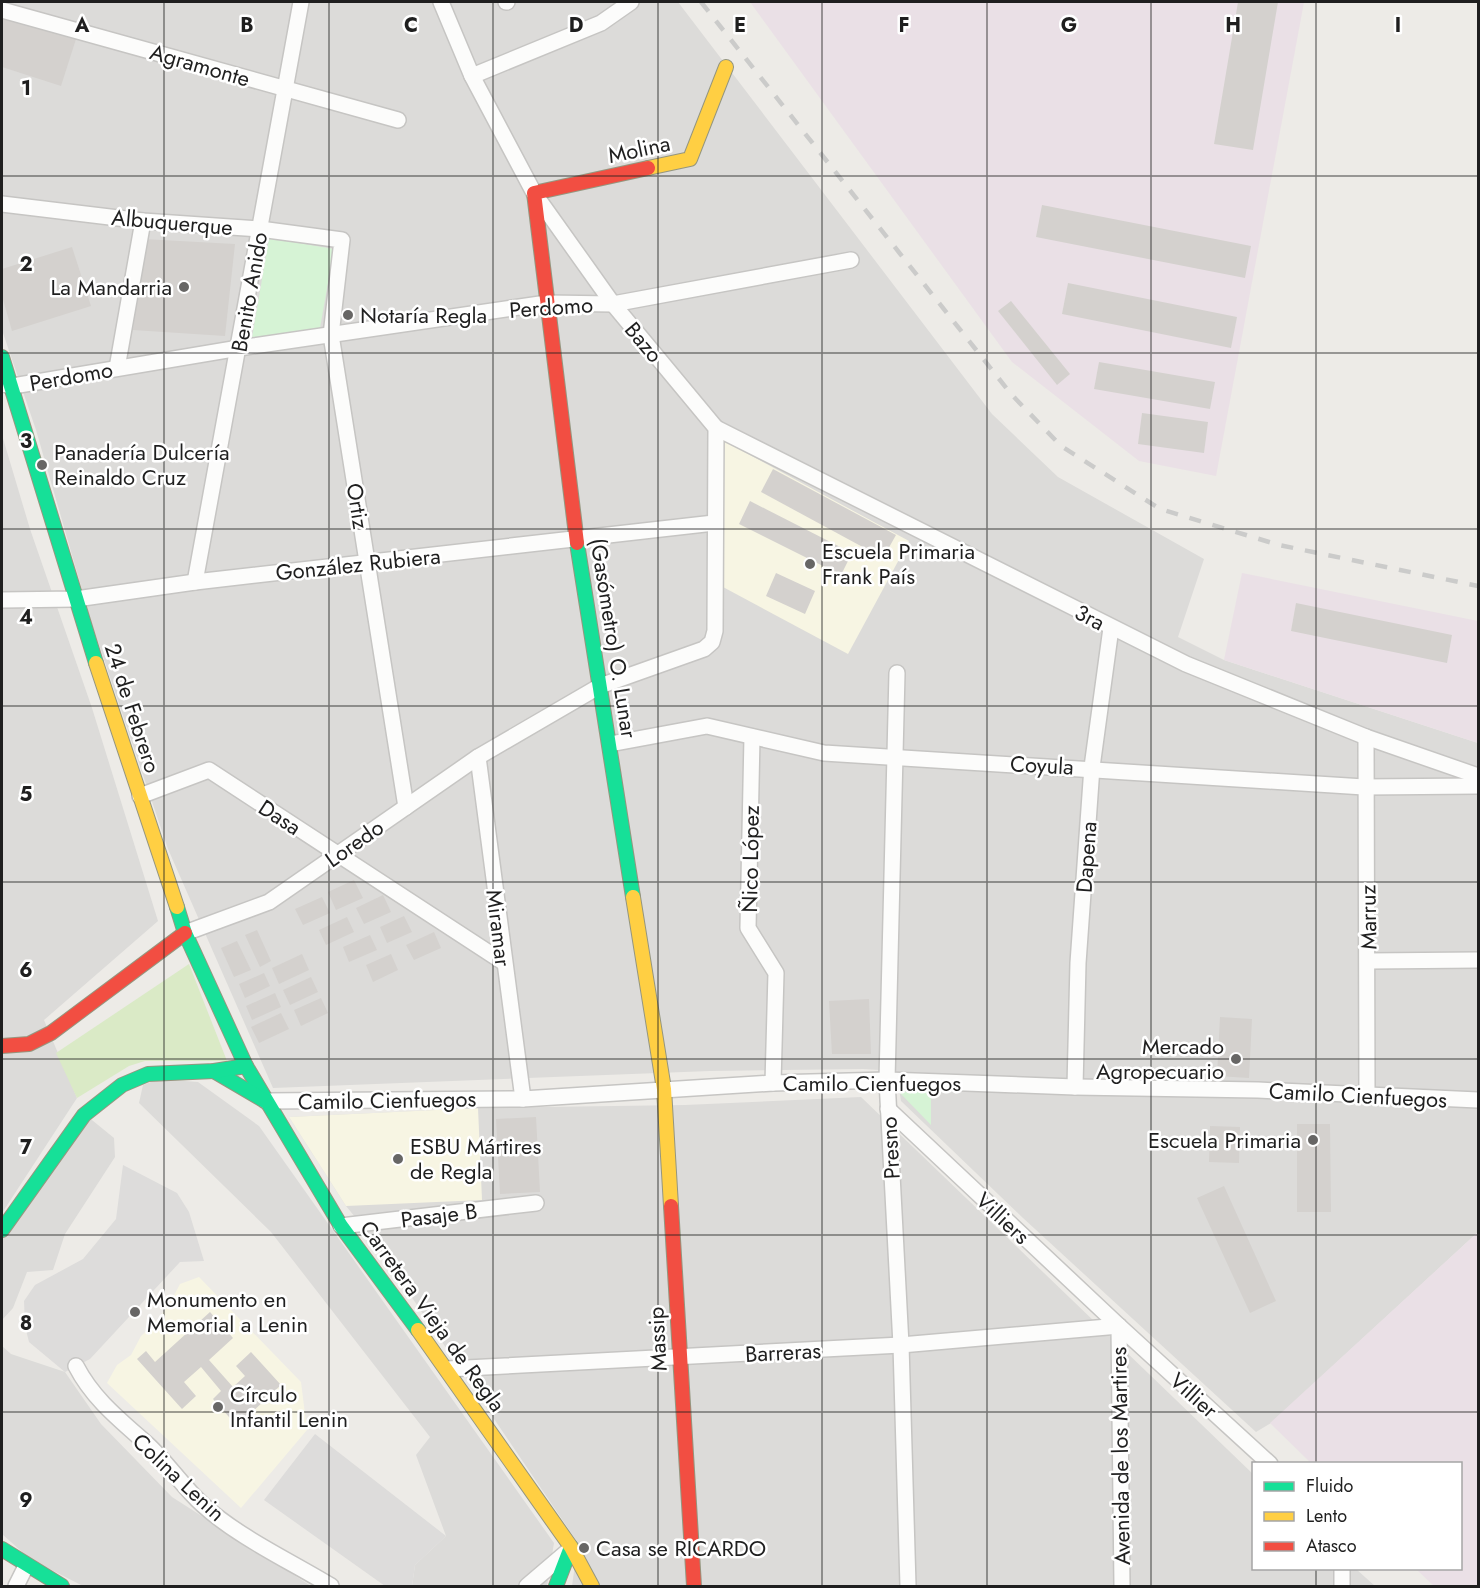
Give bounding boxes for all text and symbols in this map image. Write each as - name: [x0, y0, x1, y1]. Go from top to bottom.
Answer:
- text: A: [74, 11, 90, 40]
- text: B: [240, 11, 254, 40]
- text: C: [404, 11, 418, 40]
- text: D: [569, 11, 583, 40]
- text: E: [734, 11, 746, 40]
- text: F: [898, 11, 910, 40]
- text: G: [1061, 11, 1077, 40]
- text: H: [1225, 11, 1241, 40]
- text: I: [1395, 11, 1401, 40]
- street label: Agramonte: [146, 35, 254, 95]
- text: 1: [21, 74, 31, 103]
- street label: Molina: [605, 127, 673, 171]
- street label: Albuquerque: [110, 201, 234, 243]
- street label: Benito Anido: [223, 230, 275, 354]
- text: 2: [19, 250, 33, 279]
- place label: La Mandarria: [50, 271, 172, 303]
- marker: La Mandarria: [177, 280, 191, 294]
- street label: Perdomo: [508, 288, 594, 326]
- place label: Notaría Regla: [360, 299, 487, 331]
- marker: Notaría Regla: [341, 308, 355, 322]
- street label: Bazo: [617, 315, 671, 369]
- street label: Perdomo: [27, 353, 115, 399]
- text: 3: [20, 427, 32, 456]
- place label: Panadería Dulcería Reinaldo Cruz: [54, 436, 230, 493]
- marker: Panadería Dulcería Reinaldo Cruz: [35, 458, 49, 472]
- street label: Ortiz: [339, 481, 377, 531]
- place label: Escuela Primaria Frank País: [822, 535, 975, 592]
- street label: (Gasómetro) O. Lunar: [582, 536, 646, 741]
- street label: González Rubiera: [274, 539, 442, 589]
- marker: Escuela Primaria Frank País: [803, 557, 817, 571]
- street label: 3ra: [1069, 596, 1111, 638]
- text: 4: [19, 603, 33, 632]
- street label: 24 de Febrero: [97, 639, 169, 777]
- street label: Coyula: [1009, 747, 1075, 783]
- text: 5: [20, 780, 33, 809]
- street label: Dasa: [252, 791, 308, 843]
- street label: Ñico López: [733, 805, 767, 913]
- street label: Loredo: [318, 811, 390, 875]
- street label: Dapena: [1068, 820, 1104, 894]
- street label: Marruz: [1351, 884, 1385, 950]
- street label: Miramar: [478, 888, 520, 969]
- text: 6: [19, 956, 33, 985]
- place label: Mercado Agropecuario: [1096, 1030, 1224, 1087]
- marker: Mercado Agropecuario: [1229, 1052, 1243, 1066]
- street label: Camilo Cienfuegos: [783, 1067, 961, 1099]
- street label: Camilo Cienfuegos: [1268, 1074, 1448, 1116]
- street label: Camilo Cienfuegos: [297, 1082, 477, 1118]
- street label: Presno: [872, 1116, 908, 1180]
- place label: Escuela Primaria: [1148, 1124, 1301, 1156]
- place label: ESBU Mártires de Regla: [410, 1130, 541, 1187]
- text: 7: [20, 1133, 33, 1162]
- marker: Escuela Primaria: [1306, 1133, 1320, 1147]
- marker: ESBU Mártires de Regla: [391, 1152, 405, 1166]
- street label: Villiers: [969, 1185, 1037, 1252]
- street label: Pasaje B: [399, 1194, 479, 1236]
- street label: Carretera Vieja de Regla: [353, 1214, 513, 1418]
- place label: Monumento en Memorial a Lenin: [147, 1283, 308, 1340]
- marker: Monumento en Memorial a Lenin: [128, 1305, 142, 1319]
- street label: Massip: [639, 1306, 675, 1372]
- text: 8: [20, 1309, 32, 1338]
- street label: Barreras: [744, 1334, 822, 1370]
- street label: Avenida de los Martires: [1102, 1346, 1138, 1565]
- street label: Villier: [1163, 1365, 1225, 1426]
- place label: Círculo Infantil Lenin: [230, 1378, 348, 1435]
- marker: Círculo Infantil Lenin: [211, 1400, 225, 1414]
- street label: Colina Lenin: [125, 1426, 233, 1528]
- legend: [1252, 1462, 1462, 1570]
- text: Fluido: [1306, 1473, 1354, 1499]
- text: 9: [19, 1486, 33, 1515]
- text: Lento: [1306, 1503, 1347, 1529]
- place label: Casa se RICARDO: [596, 1532, 766, 1564]
- text: Atasco: [1306, 1533, 1357, 1559]
- marker: Casa se RICARDO: [577, 1541, 591, 1555]

